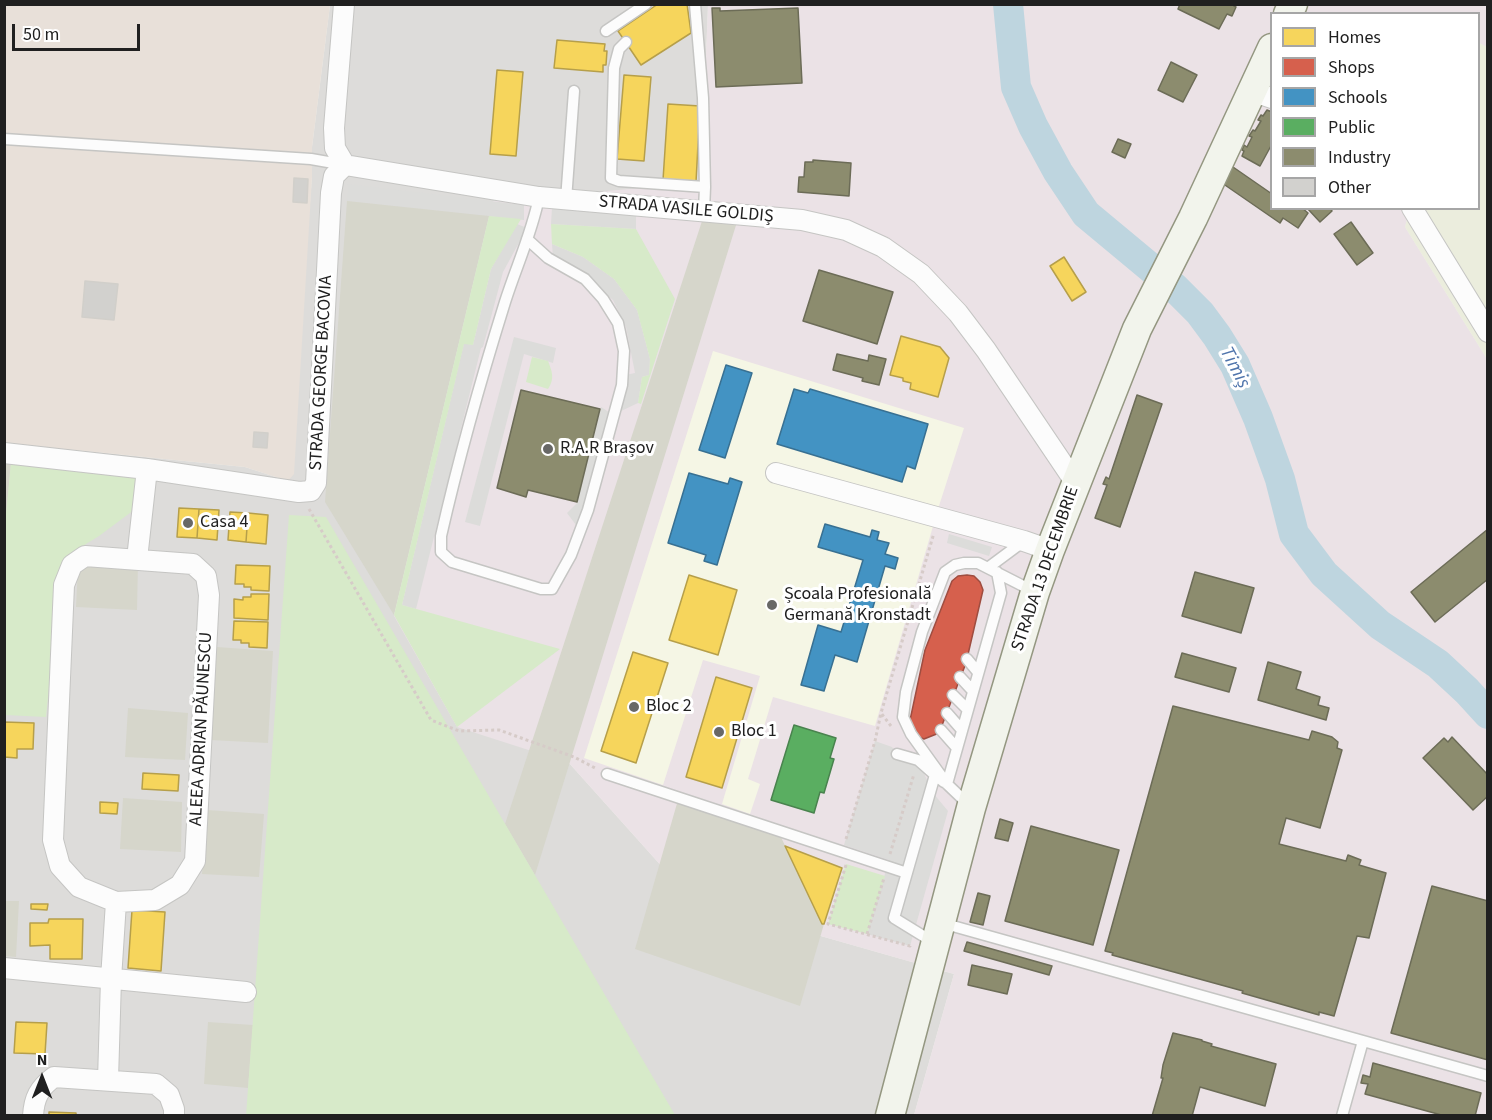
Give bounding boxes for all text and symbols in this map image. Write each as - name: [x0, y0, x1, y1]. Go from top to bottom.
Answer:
- scale bar: [15, 12, 142, 50]
- legend: [1270, 12, 1480, 210]
- text: 50 m: [23, 22, 59, 47]
- text: Homes: [1328, 25, 1381, 50]
- text: Shops: [1328, 55, 1375, 80]
- text: Schools: [1328, 85, 1387, 110]
- text: Public: [1328, 115, 1375, 140]
- text: Industry: [1328, 145, 1391, 170]
- text: Other: [1328, 175, 1371, 200]
- street label: STRADA VASILE GOLDIȘ: [598, 192, 774, 228]
- street label: STRADA GEORGE BACOVIA: [306, 275, 338, 471]
- water label: Timiș: [1213, 343, 1255, 393]
- place label: R.A.R Brașov: [560, 438, 654, 460]
- marker: R.A.R Brașov: [541, 442, 555, 456]
- street label: STRADA 13 DECEMBRIE: [1008, 484, 1084, 654]
- place label: Casa 4: [200, 512, 249, 534]
- marker: Casa 4: [181, 516, 195, 530]
- place label: Școala Profesională Germană Kronstadt: [784, 584, 932, 626]
- marker: Școala Profesională Germană Kronstadt: [765, 598, 779, 612]
- street label: ALEEA ADRIAN PĂUNESCU: [186, 631, 218, 827]
- place label: Bloc 2: [646, 696, 692, 718]
- marker: Bloc 2: [627, 700, 641, 714]
- place label: Bloc 1: [731, 721, 777, 743]
- marker: Bloc 1: [712, 725, 726, 739]
- north arrow: [12, 1048, 72, 1108]
- text: N: [37, 1049, 47, 1071]

